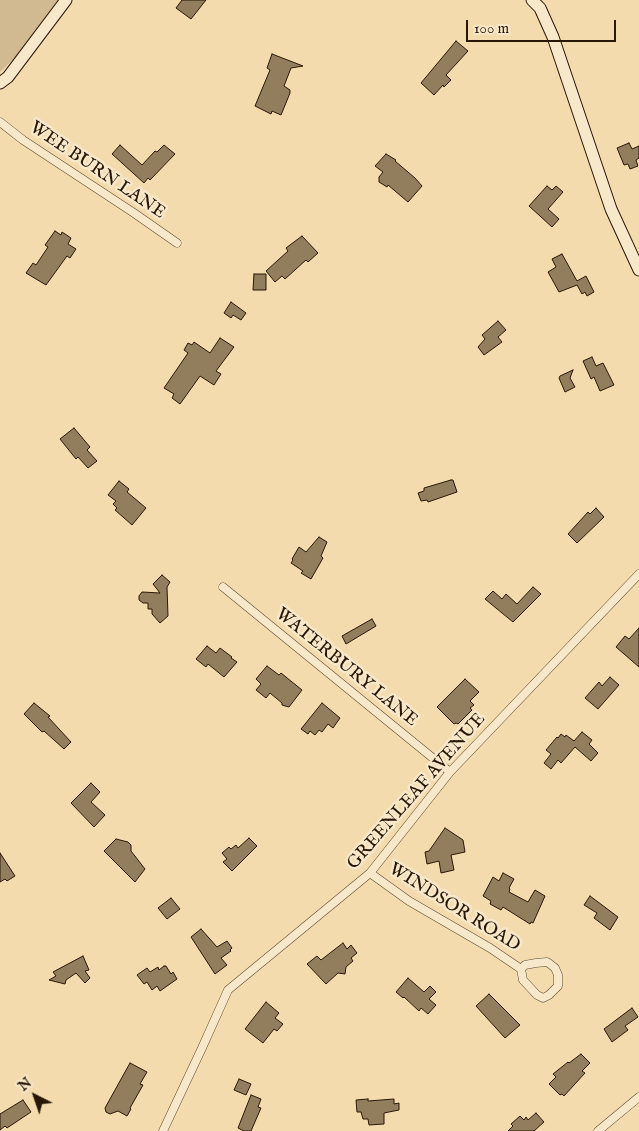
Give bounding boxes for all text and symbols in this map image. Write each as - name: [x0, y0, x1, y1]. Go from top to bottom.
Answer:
- scale bar: [469, 10, 619, 42]
- text: 100 m: [474, 19, 509, 38]
- street label: WEE BURN LANE: [25, 118, 169, 224]
- street label: WATERBURY LANE: [271, 604, 421, 732]
- street label: GREENLEAF AVENUE: [343, 709, 491, 875]
- street label: WINDSOR ROAD: [384, 859, 524, 957]
- north arrow: [10, 1071, 60, 1121]
- text: N: [15, 1074, 36, 1095]

